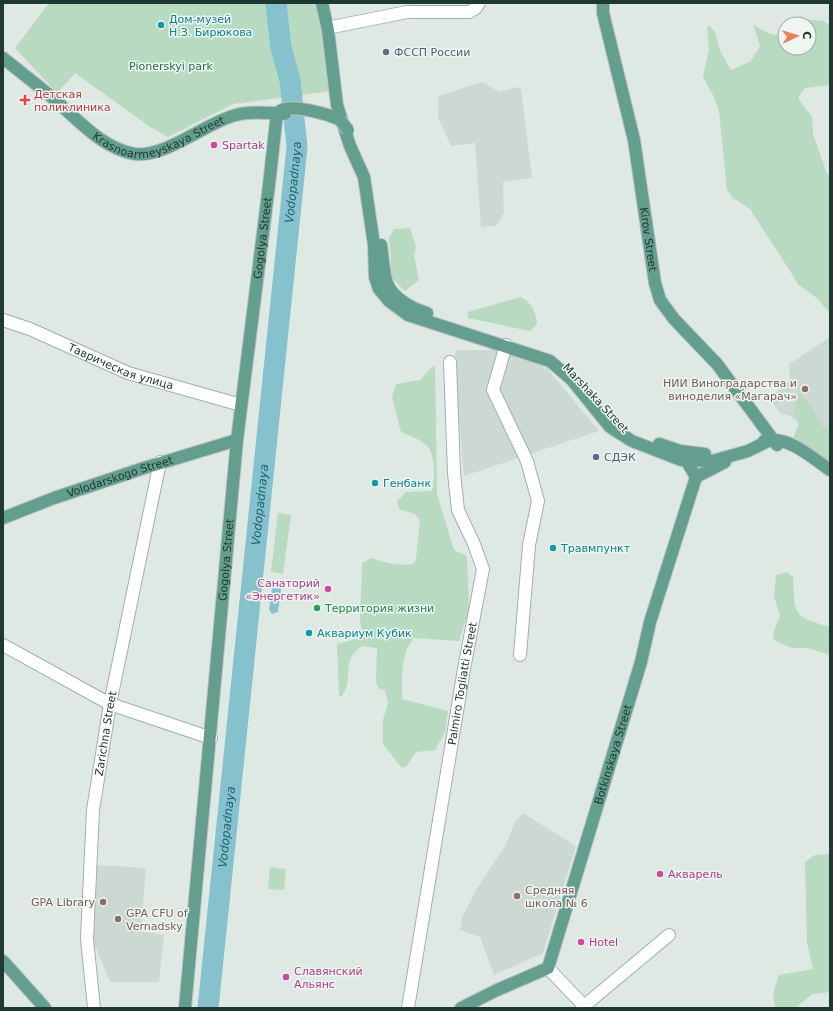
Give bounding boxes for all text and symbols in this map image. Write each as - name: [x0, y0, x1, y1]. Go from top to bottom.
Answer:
- place label: Дом-музей Н.З. Бирюкова: [169, 13, 252, 39]
- north arrow: [777, 16, 817, 56]
- marker: Дом-музей Н.З. Бирюкова: [156, 20, 166, 30]
- text: С: [800, 31, 813, 40]
- place label: ФССП России: [394, 46, 470, 59]
- marker: ФССП России: [381, 47, 391, 57]
- park label: Pionerskyi park: [129, 60, 214, 73]
- place label: Детская поликлиника: [34, 88, 111, 114]
- marker: Детская поликлиника: [19, 94, 31, 106]
- street label: Krasnoarmeyskaya Street: [90, 113, 227, 162]
- place label: Spartak: [222, 139, 265, 152]
- marker: Spartak: [209, 140, 219, 150]
- water label: Vodopadnaya: [282, 141, 304, 224]
- street label: Gogolya Street: [251, 196, 275, 280]
- street label: Kirov Street: [637, 206, 659, 273]
- street label: Таврическая улица: [65, 341, 175, 393]
- street label: Marshaka Street: [560, 361, 632, 436]
- place label: НИИ Виноградарства и виноделия «Магарач»: [663, 377, 797, 403]
- marker: НИИ Виноградарства и виноделия «Магарач»: [800, 384, 810, 394]
- place label: СДЭК: [604, 451, 636, 464]
- marker: СДЭК: [591, 452, 601, 462]
- street label: Volodarskogo Street: [65, 454, 175, 500]
- water label: Vodopadnaya: [249, 463, 271, 546]
- place label: Генбанк: [383, 477, 431, 490]
- marker: Генбанк: [370, 478, 380, 488]
- street label: Gogolya Street: [216, 518, 237, 601]
- place label: Травмпункт: [560, 542, 631, 555]
- marker: Травмпункт: [548, 543, 558, 553]
- place label: Санаторий «Энергетик»: [245, 577, 320, 603]
- marker: Санаторий «Энергетик»: [323, 584, 333, 594]
- place label: Территория жизни: [324, 602, 434, 615]
- marker: Территория жизни: [312, 603, 322, 613]
- street label: Palmiro Togliatti Street: [446, 620, 480, 746]
- place label: Аквариум Кубик: [317, 627, 412, 640]
- marker: Аквариум Кубик: [304, 628, 314, 638]
- street label: Zarichna Street: [93, 689, 120, 777]
- street label: Botkinskaya Street: [592, 702, 635, 806]
- water label: Vodopadnaya: [216, 786, 238, 868]
- place label: Акварель: [668, 868, 723, 881]
- marker: Акварель: [655, 869, 665, 879]
- place label: Средняя школа № 6: [525, 884, 588, 910]
- marker: Средняя школа № 6: [512, 891, 522, 901]
- place label: GPA Library: [31, 896, 95, 909]
- marker: GPA Library: [98, 897, 108, 907]
- place label: GPA CFU of Vernadsky: [126, 907, 189, 933]
- marker: GPA CFU of Vernadsky: [113, 914, 123, 924]
- place label: Hotel: [589, 936, 618, 949]
- marker: Hotel: [576, 937, 586, 947]
- place label: Славянский Альянс: [294, 965, 363, 991]
- marker: Славянский Альянс: [281, 972, 291, 982]

